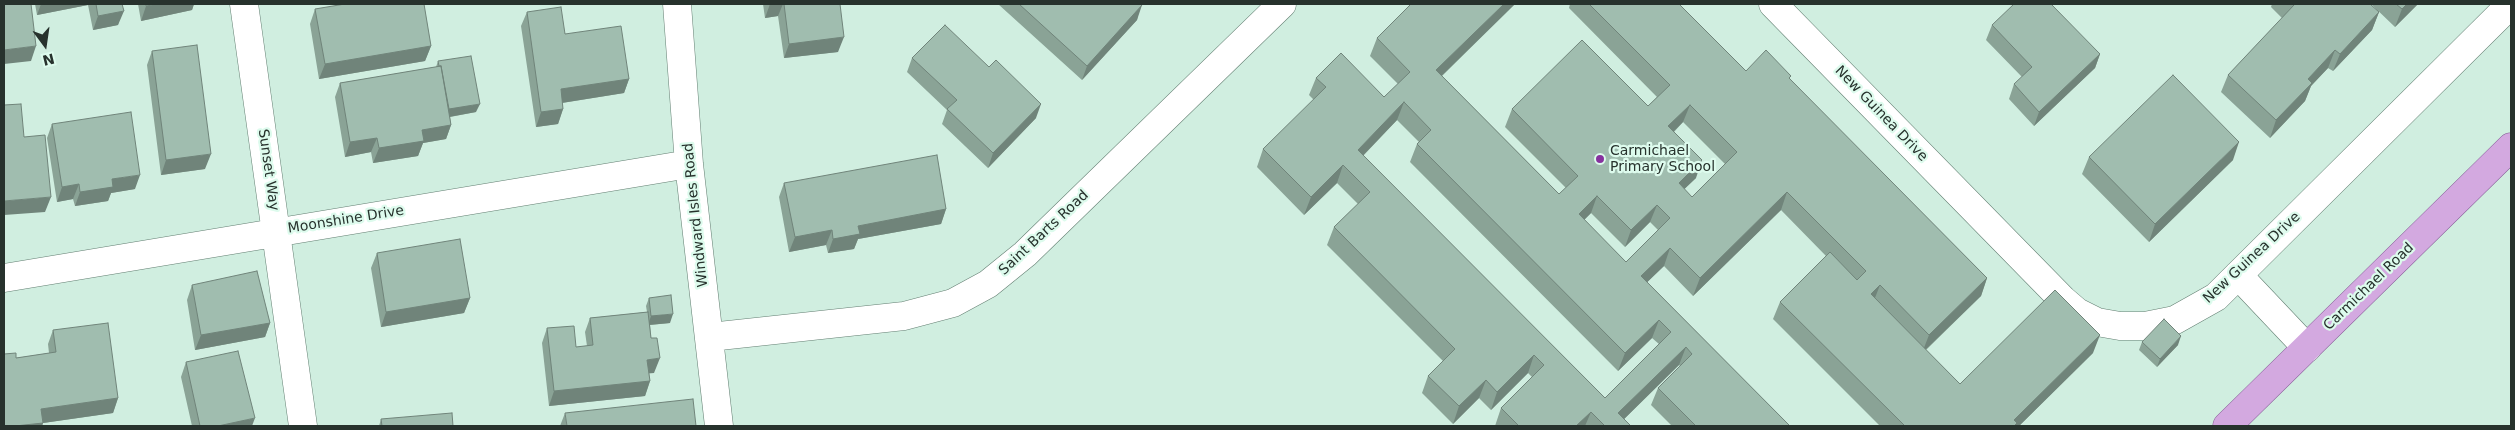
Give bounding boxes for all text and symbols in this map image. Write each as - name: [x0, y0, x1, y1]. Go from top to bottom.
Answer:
- north arrow: [20, 20, 70, 70]
- text: N: [41, 50, 56, 69]
- street label: New Guinea Drive: [1831, 63, 1931, 165]
- street label: Sunset Way: [254, 128, 282, 212]
- street label: Windward Isles Road: [680, 142, 712, 288]
- place label: Carmichael Primary School: [1610, 143, 1715, 176]
- marker: Carmichael Primary School: [1594, 153, 1606, 165]
- street label: Saint Barts Road: [996, 187, 1092, 279]
- street label: Moonshine Drive: [287, 203, 405, 237]
- street label: New Guinea Drive: [2200, 209, 2304, 307]
- street label: Carmichael Road: [2320, 240, 2418, 334]

